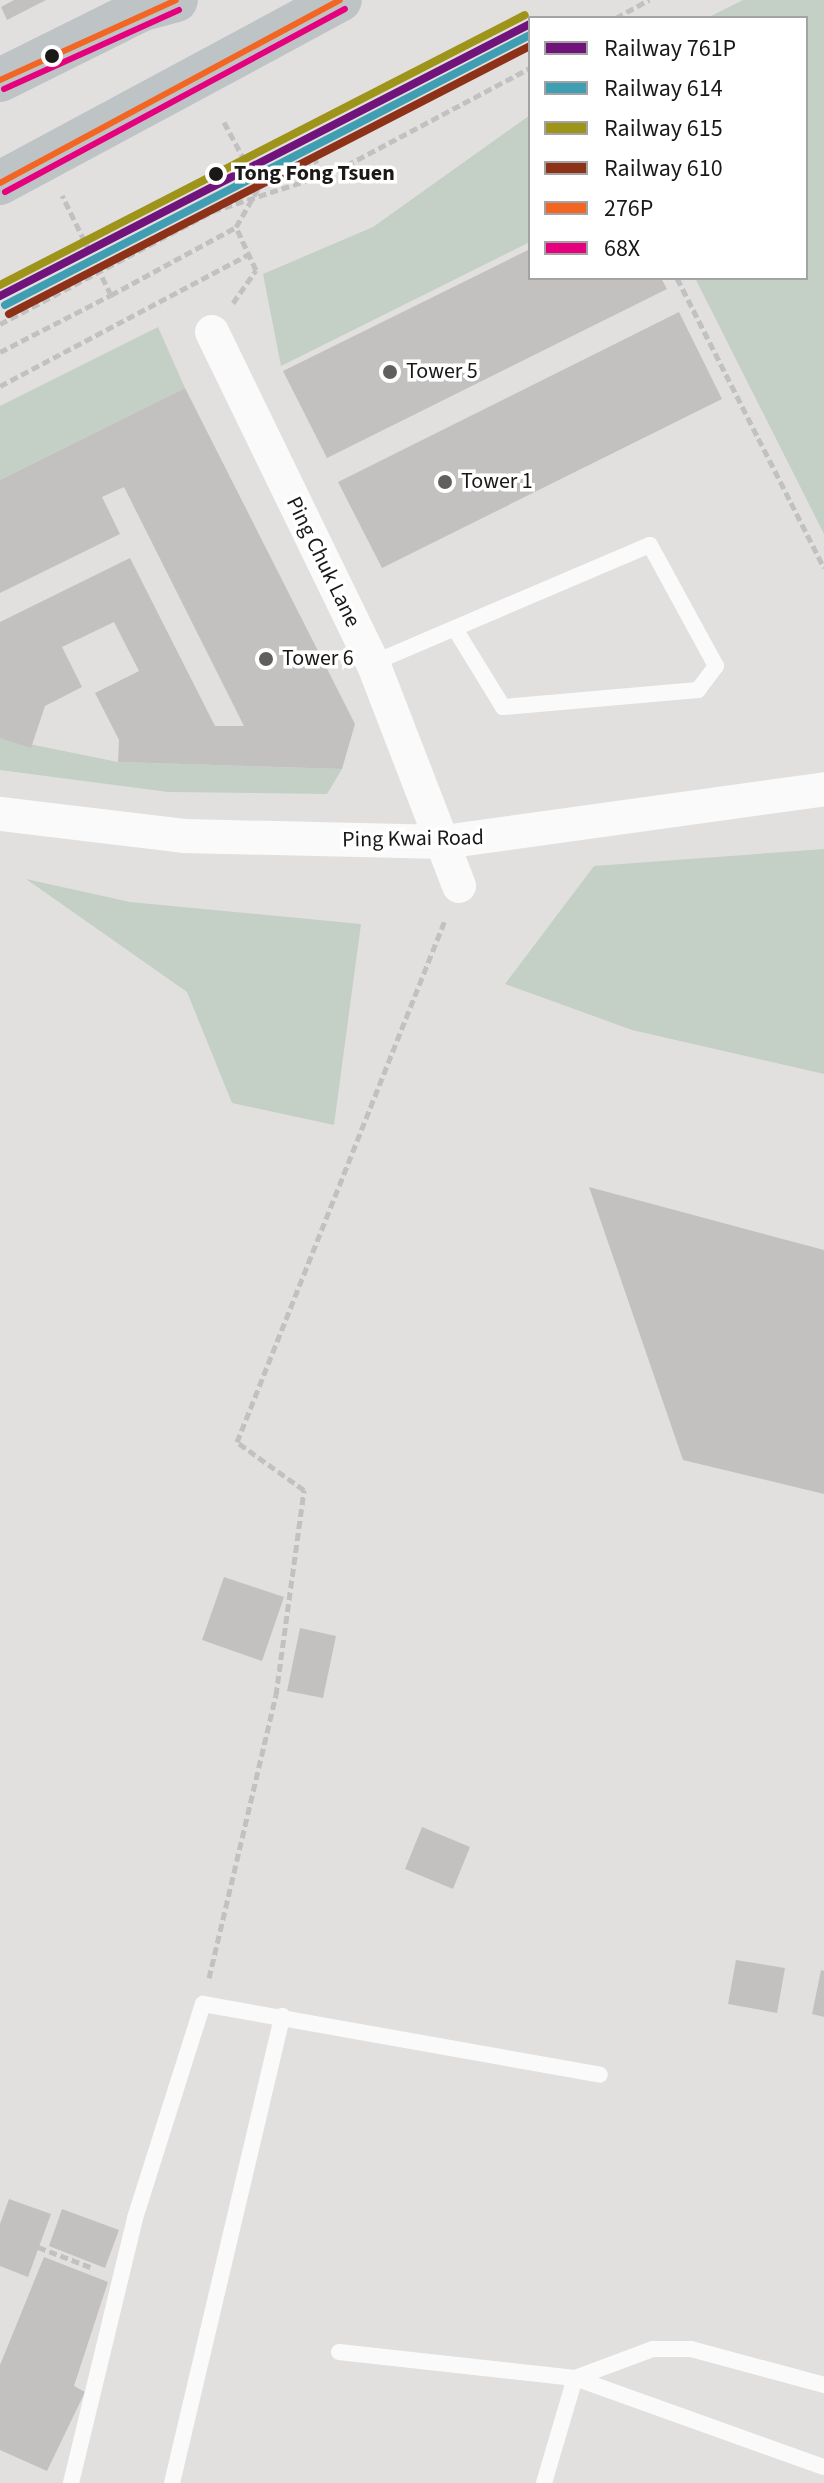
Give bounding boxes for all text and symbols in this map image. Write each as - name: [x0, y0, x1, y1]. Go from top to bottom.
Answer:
- legend: [528, 16, 808, 280]
- text: Railway 761P: [604, 31, 736, 66]
- unlabelled marker: [44, 48, 60, 64]
- text: Railway 614: [604, 71, 723, 106]
- text: Railway 615: [604, 111, 723, 146]
- text: Railway 610: [604, 151, 723, 186]
- place label: Tong Fong Tsuen: [234, 161, 395, 187]
- marker: Tong Fong Tsuen: [205, 163, 227, 185]
- text: 276P: [604, 191, 653, 226]
- text: 68X: [604, 231, 640, 266]
- place label: Tower 5: [406, 359, 478, 385]
- marker: Tower 5: [381, 363, 399, 381]
- place label: Tower 1: [461, 469, 533, 495]
- marker: Tower 1: [436, 473, 454, 491]
- street label: Ping Chuk Lane: [280, 492, 366, 632]
- place label: Tower 6: [282, 646, 354, 672]
- marker: Tower 6: [257, 650, 275, 668]
- street label: Ping Kwai Road: [342, 825, 484, 853]

